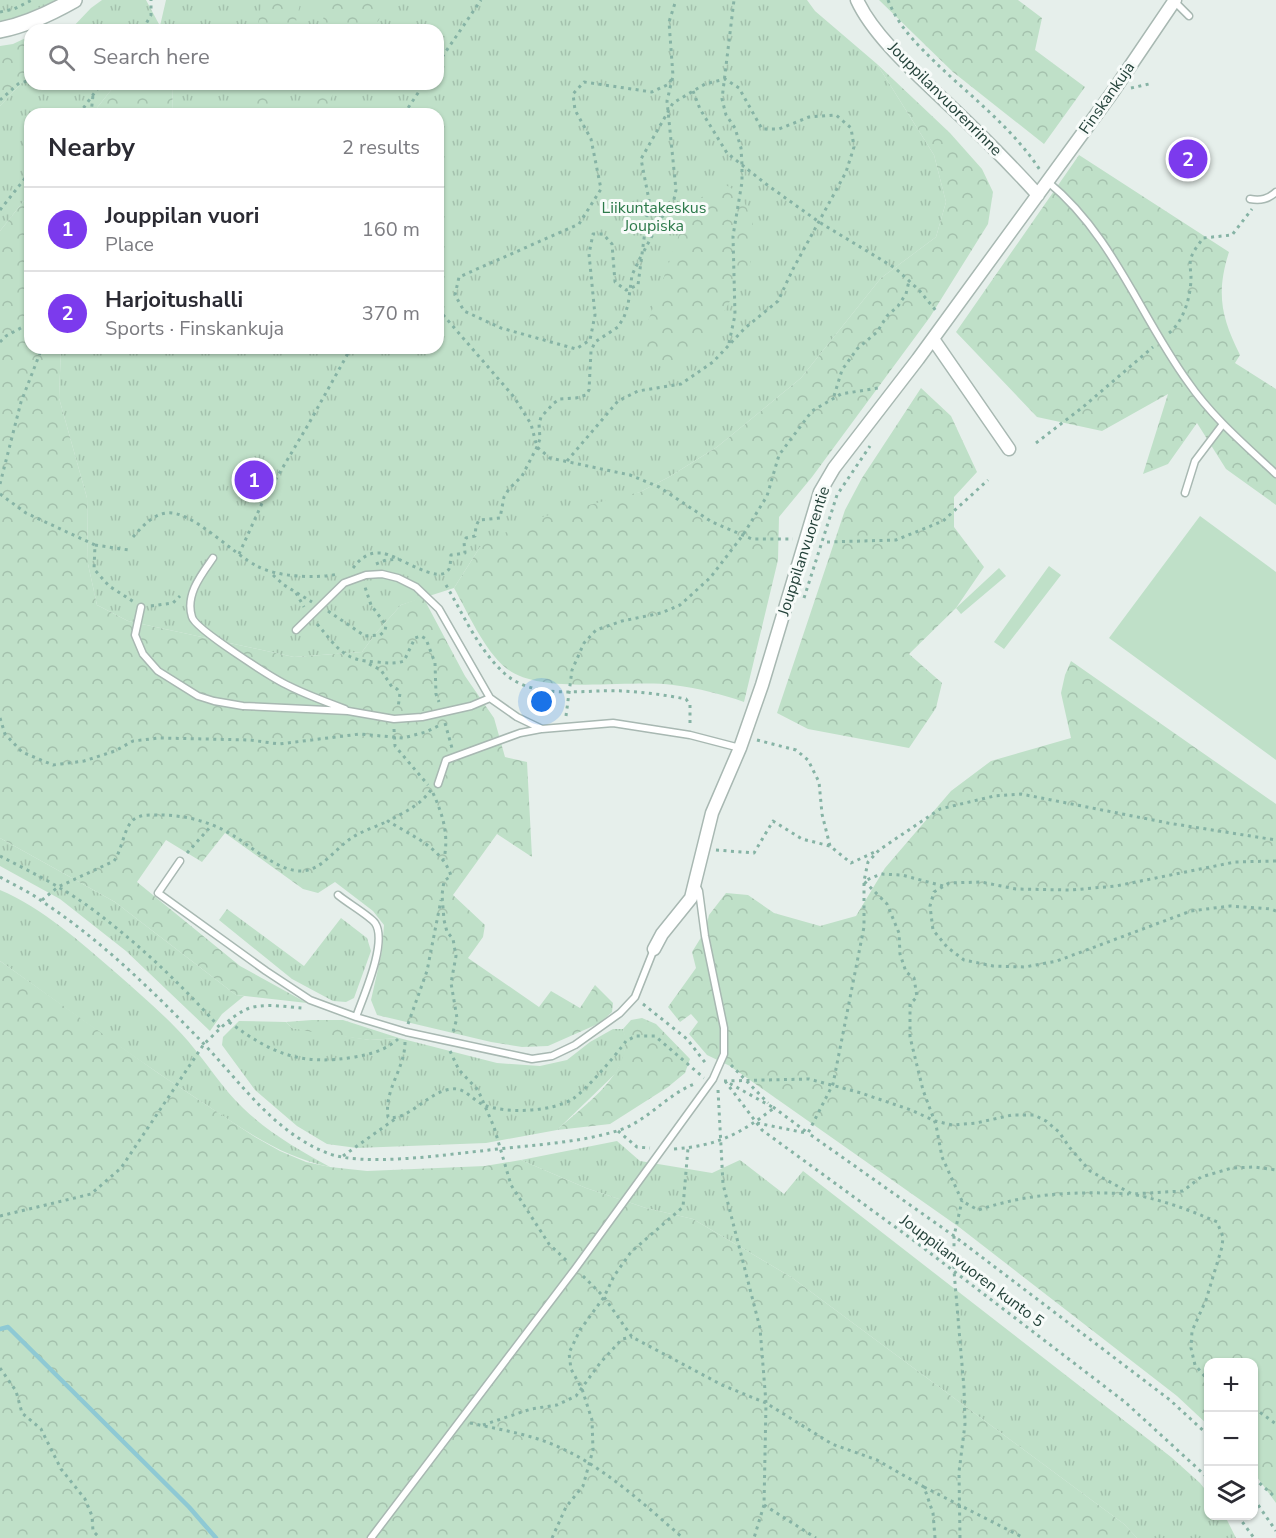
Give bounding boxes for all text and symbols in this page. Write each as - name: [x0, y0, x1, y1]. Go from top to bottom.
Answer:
- search box: [24, 24, 444, 90]
- street label: Jouppilanvuorenrinne: [882, 36, 1007, 161]
- icon: search: [45, 41, 78, 74]
- text: Search here: [93, 42, 210, 72]
- street label: Finskankuja: [1074, 57, 1140, 139]
- text: Nearby: [48, 130, 135, 165]
- text: 2 results: [342, 134, 420, 161]
- pin: 2: [1168, 136, 1208, 182]
- park label: Liikuntakeskus Joupiska: [602, 197, 706, 237]
- text: Jouppilan vuori: [105, 201, 259, 231]
- text: 1: [62, 216, 74, 243]
- text: 160 m: [362, 216, 420, 243]
- text: Place: [105, 231, 154, 258]
- text: Harjoitushalli: [105, 285, 243, 315]
- text: 2: [62, 300, 74, 327]
- text: 370 m: [362, 300, 420, 327]
- text: Sports · Finskankuja: [105, 315, 284, 342]
- pin: 1: [234, 458, 274, 502]
- street label: Jouppilanvuorentie: [772, 483, 835, 619]
- your location: [527, 687, 556, 716]
- street label: Jouppilanvuoren kunto 5: [895, 1209, 1049, 1333]
- map controls: [1204, 1358, 1258, 1520]
- button: +: [1204, 1358, 1258, 1412]
- button: −: [1204, 1412, 1258, 1466]
- button: layers: [1204, 1466, 1258, 1520]

